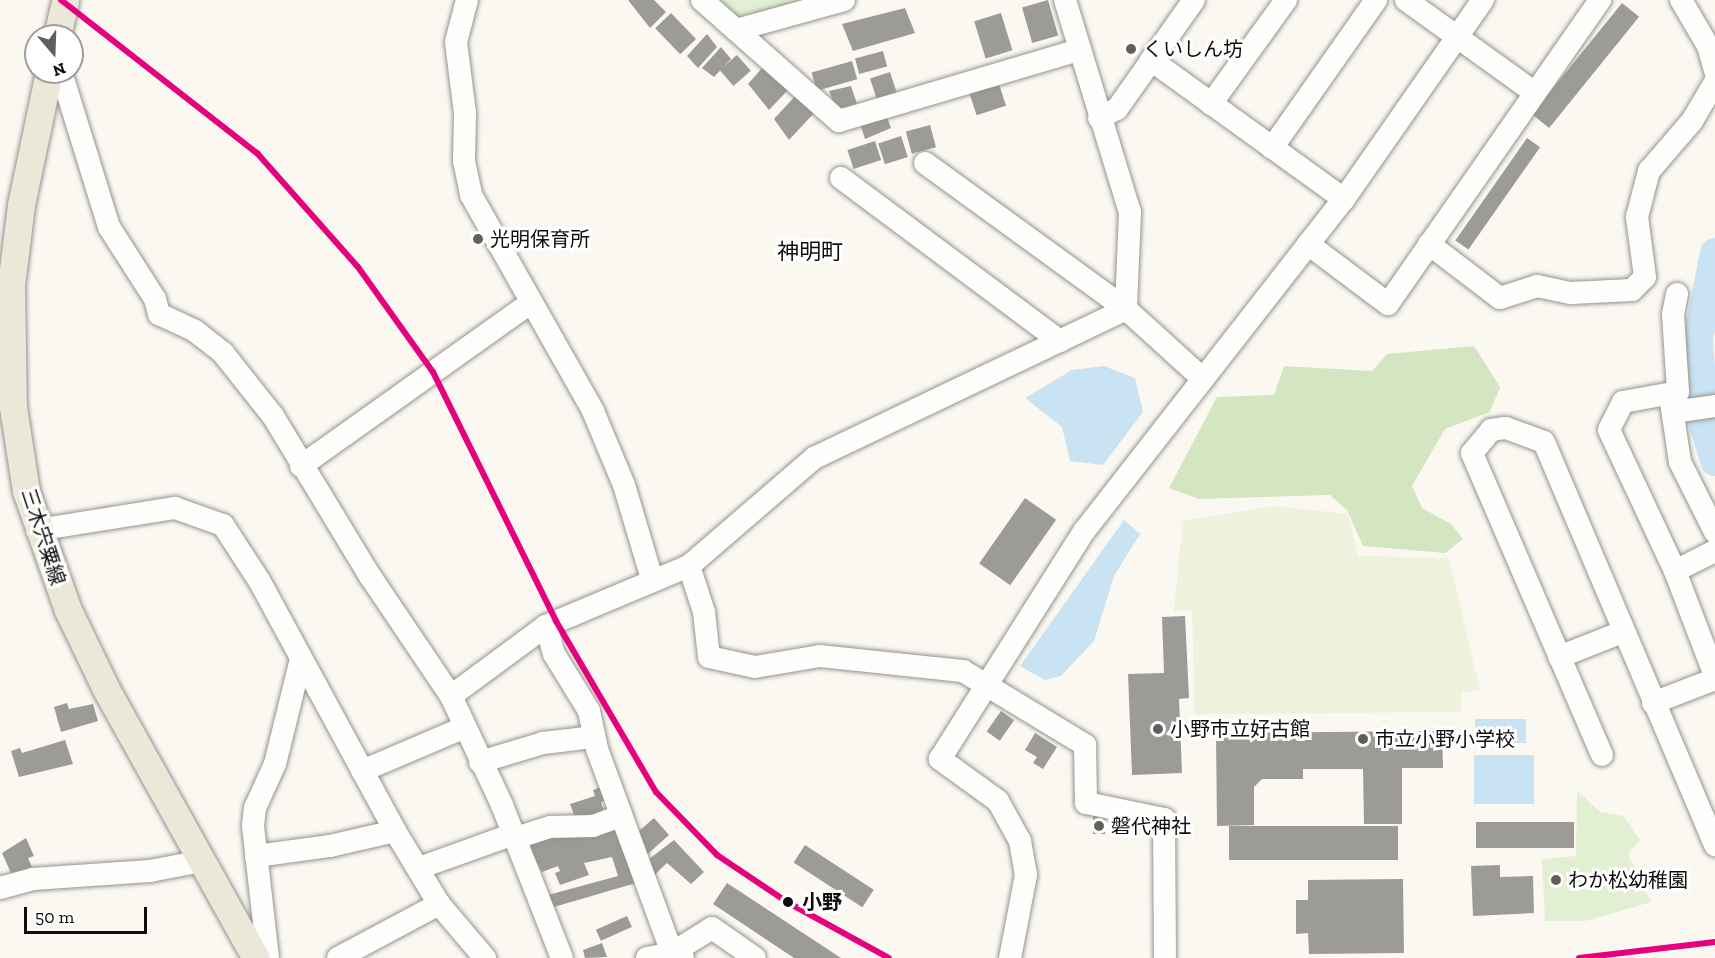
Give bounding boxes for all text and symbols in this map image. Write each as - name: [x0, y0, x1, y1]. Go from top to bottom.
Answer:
- north arrow: [24, 24, 84, 84]
- place label: くいしん坊: [1143, 37, 1243, 61]
- marker: くいしん坊: [1124, 42, 1138, 56]
- text: N: [51, 59, 68, 81]
- place label: 光明保育所: [490, 227, 590, 251]
- marker: 光明保育所: [471, 232, 485, 246]
- district label: 神明町: [777, 239, 843, 265]
- street label: 三木宍粟線: [16, 486, 70, 588]
- place label: 小野市立好古館: [1170, 717, 1310, 741]
- marker: 小野市立好古館: [1151, 722, 1165, 736]
- place label: 市立小野小学校: [1375, 727, 1515, 751]
- marker: 市立小野小学校: [1356, 732, 1370, 746]
- place label: 磐代神社: [1111, 814, 1191, 838]
- marker: 磐代神社: [1092, 819, 1106, 833]
- place label: わか松幼稚園: [1568, 868, 1688, 892]
- marker: わか松幼稚園: [1549, 873, 1563, 887]
- place label: 小野: [802, 890, 842, 914]
- marker: 小野: [779, 893, 797, 911]
- scale bar: [27, 895, 150, 933]
- text: 50 m: [35, 906, 74, 928]

